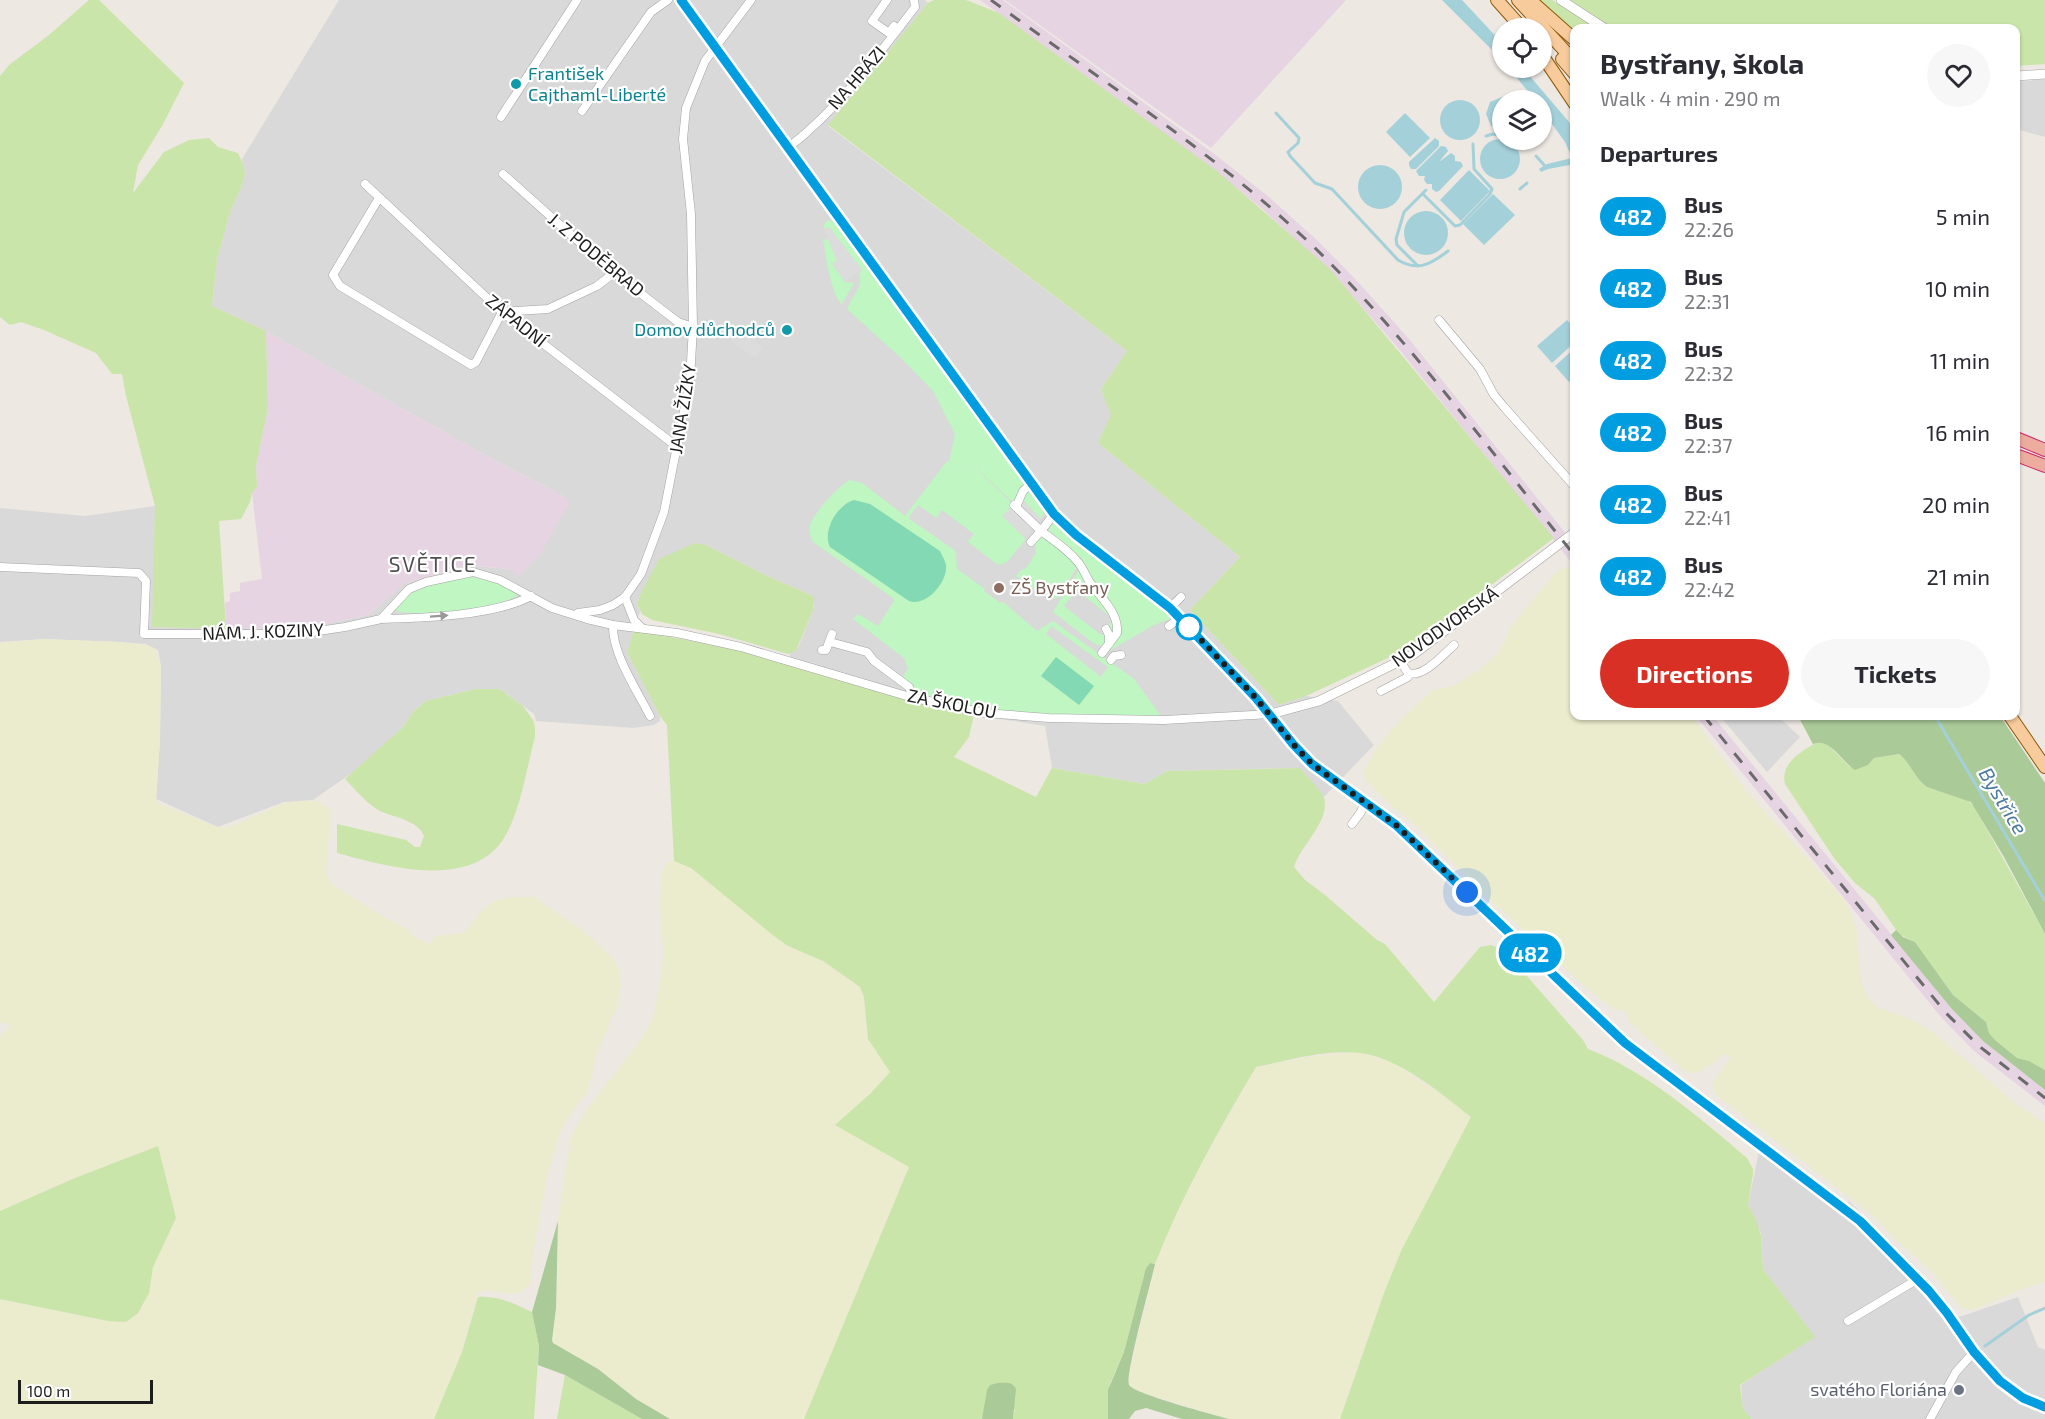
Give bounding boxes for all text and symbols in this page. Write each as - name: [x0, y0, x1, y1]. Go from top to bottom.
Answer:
- map controls: [1492, 18, 1552, 150]
- button: locate: [1492, 18, 1552, 78]
- street label: NA HRÁZI: [823, 41, 890, 114]
- button: heart: [1927, 44, 1990, 107]
- text: Bystřany, škola: [1600, 46, 1804, 80]
- place label: František Cajthaml-Liberté: [528, 62, 666, 105]
- marker: František Cajthaml-Liberté: [509, 77, 523, 91]
- text: Walk · 4 min · 290 m: [1600, 86, 1780, 110]
- button: layers: [1492, 90, 1552, 150]
- text: Departures: [1600, 140, 1718, 166]
- text: Bus: [1684, 191, 1723, 217]
- text: 5 min: [1936, 203, 1990, 229]
- text: 482: [1614, 204, 1652, 229]
- street label: J. Z PODĚBRAD: [544, 208, 649, 301]
- text: 22:26: [1684, 217, 1734, 241]
- text: Bus: [1684, 263, 1723, 289]
- text: 10 min: [1926, 275, 1990, 301]
- text: 482: [1614, 276, 1652, 301]
- street label: ZÁPADNÍ: [482, 289, 552, 352]
- text: 22:31: [1684, 289, 1730, 313]
- place label: Domov důchodců: [634, 318, 775, 340]
- marker: Domov důchodců: [780, 323, 794, 337]
- text: Bus: [1684, 335, 1723, 361]
- text: 11 min: [1930, 347, 1990, 373]
- text: 482: [1614, 348, 1652, 373]
- text: 22:32: [1684, 361, 1734, 385]
- street label: JANA ŽIŽKY: [664, 362, 700, 455]
- text: Bus: [1684, 407, 1723, 433]
- text: 16 min: [1926, 419, 1990, 445]
- text: 482: [1614, 420, 1652, 445]
- text: 22:37: [1684, 433, 1733, 457]
- text: Bus: [1684, 479, 1723, 505]
- text: 20 min: [1922, 491, 1990, 517]
- text: 482: [1614, 492, 1652, 517]
- text: 22:41: [1684, 505, 1731, 529]
- district label: SVĚTICE: [389, 551, 477, 576]
- text: Bus: [1684, 551, 1723, 577]
- text: 21 min: [1926, 563, 1990, 589]
- text: 482: [1614, 564, 1652, 589]
- place label: ZŠ Bystřany: [1011, 576, 1110, 598]
- text: 22:42: [1684, 577, 1735, 601]
- marker: ZŠ Bystřany: [992, 581, 1006, 595]
- street label: NOVODVORSKÁ: [1387, 581, 1503, 671]
- one-way arrow: [430, 611, 449, 621]
- unlabelled marker: [1176, 614, 1202, 640]
- street label: NÁM. J. KOZINY: [202, 618, 325, 644]
- button: Directions: [1600, 639, 1789, 708]
- button: Tickets: [1801, 639, 1990, 708]
- street label: ZA ŠKOLOU: [906, 684, 999, 722]
- water label: Bystřice: [1974, 763, 2033, 839]
- your location: [1452, 877, 1482, 907]
- line badge: 482: [1496, 934, 1564, 972]
- text: 482: [1511, 941, 1549, 966]
- scale bar: [18, 1377, 153, 1404]
- place label: svatého Floriána: [1810, 1378, 1947, 1400]
- text: 100 m: [27, 1381, 70, 1400]
- marker: svatého Floriána: [1952, 1383, 1966, 1397]

